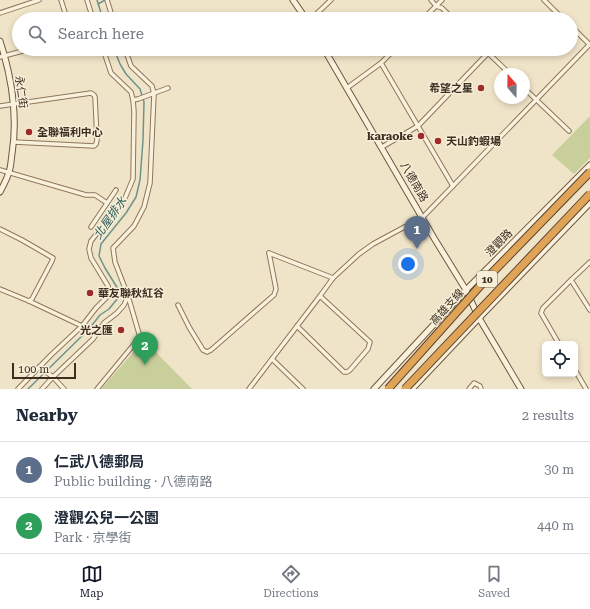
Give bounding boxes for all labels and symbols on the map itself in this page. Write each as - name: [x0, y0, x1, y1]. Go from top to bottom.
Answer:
- north arrow: [494, 68, 530, 104]
- street label: 永仁街: [12, 75, 30, 109]
- place label: 希望之星: [429, 82, 473, 95]
- marker: 希望之星: [476, 83, 486, 93]
- place label: 全聯福利中心: [37, 126, 103, 139]
- marker: 全聯福利中心: [24, 127, 34, 137]
- place label: karaoke: [367, 130, 414, 143]
- marker: karaoke: [416, 131, 426, 141]
- place label: 天山釣蝦場: [446, 135, 501, 148]
- marker: 天山釣蝦場: [433, 136, 443, 146]
- street label: 八德南路: [397, 160, 431, 204]
- water label: 北屋排水: [90, 194, 130, 242]
- pin: 1: [404, 216, 430, 249]
- street label: 澄觀路: [483, 227, 515, 259]
- your location: [398, 254, 418, 274]
- road number: 10: [477, 271, 497, 287]
- street label: 高雄支線: [427, 286, 467, 328]
- place label: 華友聯秋紅谷: [98, 287, 164, 300]
- marker: 華友聯秋紅谷: [85, 288, 95, 298]
- place label: 光之匯: [80, 324, 113, 337]
- marker: 光之匯: [116, 325, 126, 335]
- pin: 2: [132, 332, 158, 365]
- scale bar: [12, 361, 76, 380]

